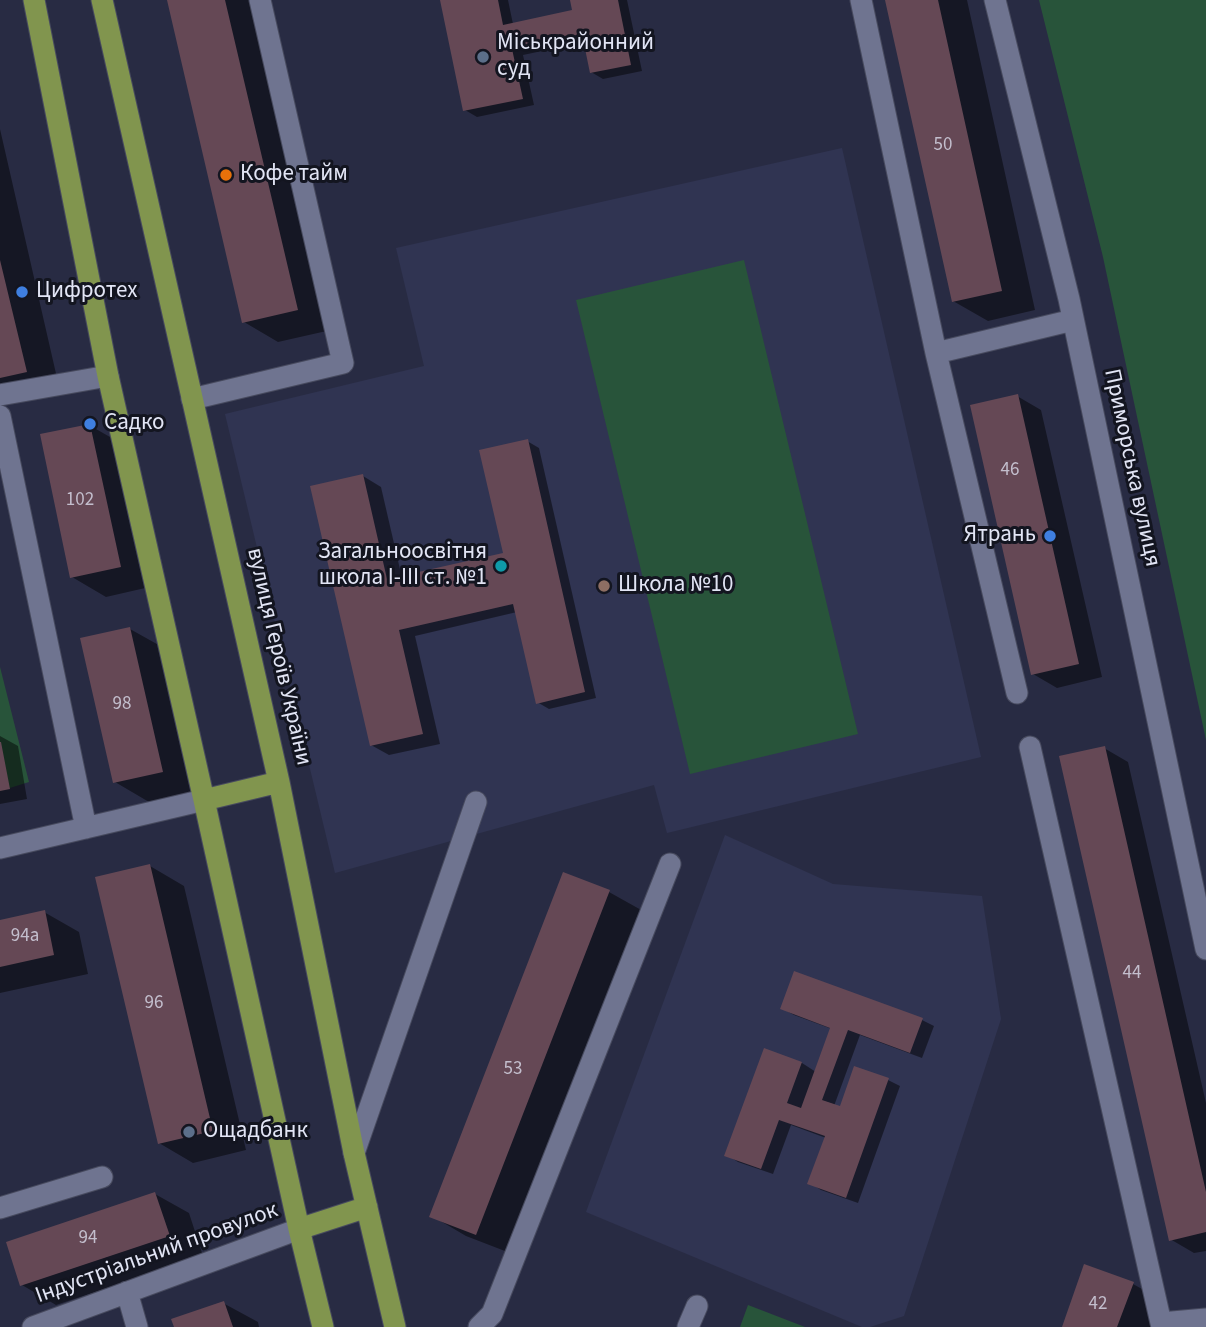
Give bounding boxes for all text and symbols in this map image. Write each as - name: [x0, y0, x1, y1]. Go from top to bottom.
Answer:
- place label: Міськрайонний суд: [497, 30, 654, 84]
- marker: Міськрайонний суд: [475, 49, 491, 65]
- house number: 50: [934, 135, 952, 157]
- place label: Кофе тайм: [240, 161, 348, 189]
- marker: Кофе тайм: [218, 167, 234, 183]
- place label: Цифротех: [36, 278, 137, 306]
- marker: Цифротех: [14, 284, 30, 300]
- street label: Приморська вулиця: [1097, 367, 1165, 569]
- place label: Садко: [104, 410, 164, 438]
- marker: Садко: [82, 416, 98, 432]
- house number: 46: [1001, 460, 1019, 482]
- house number: 102: [66, 490, 94, 512]
- place label: Ятрань: [964, 522, 1036, 550]
- marker: Ятрань: [1042, 528, 1058, 544]
- place label: Загальноосвітня школа І-ІІІ ст. №1: [318, 539, 487, 593]
- street label: вулиця Героїв України: [240, 546, 316, 768]
- marker: Загальноосвітня школа І-ІІІ ст. №1: [493, 558, 509, 574]
- place label: Школа №10: [618, 572, 733, 600]
- marker: Школа №10: [596, 578, 612, 594]
- house number: 98: [113, 694, 131, 716]
- house number: 94а: [11, 926, 39, 948]
- house number: 44: [1123, 963, 1141, 985]
- house number: 96: [145, 993, 163, 1015]
- house number: 53: [504, 1059, 522, 1081]
- place label: Ощадбанк: [203, 1118, 308, 1146]
- marker: Ощадбанк: [181, 1124, 197, 1140]
- street label: Індустріальний провулок: [32, 1197, 282, 1311]
- house number: 94: [79, 1228, 97, 1250]
- house number: 42: [1089, 1294, 1107, 1316]

